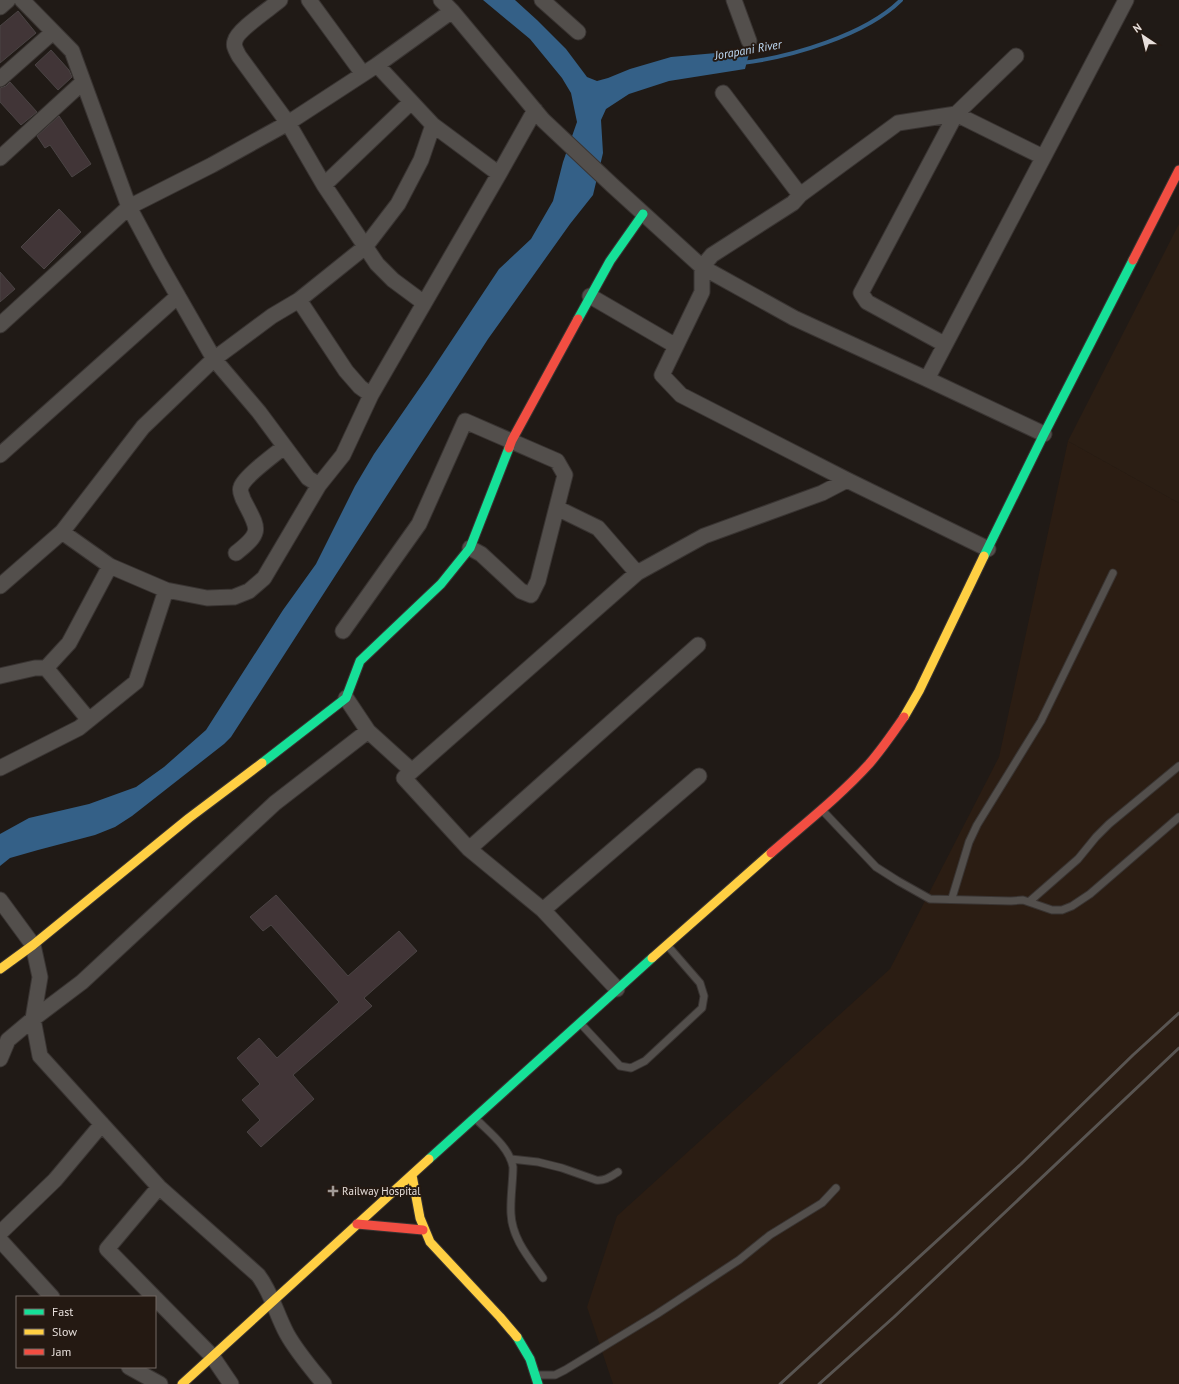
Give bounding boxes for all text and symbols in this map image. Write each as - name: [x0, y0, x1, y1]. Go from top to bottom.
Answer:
- north arrow: [1123, 16, 1163, 56]
- text: N: [1130, 20, 1144, 36]
- water label: Jorapani River: [712, 36, 784, 63]
- place label: Railway Hospital: [342, 1184, 421, 1198]
- marker: Railway Hospital: [327, 1185, 339, 1197]
- legend: [16, 1296, 156, 1368]
- text: Fast: [52, 1304, 73, 1319]
- text: Slow: [52, 1324, 77, 1339]
- text: Jam: [51, 1344, 71, 1359]

